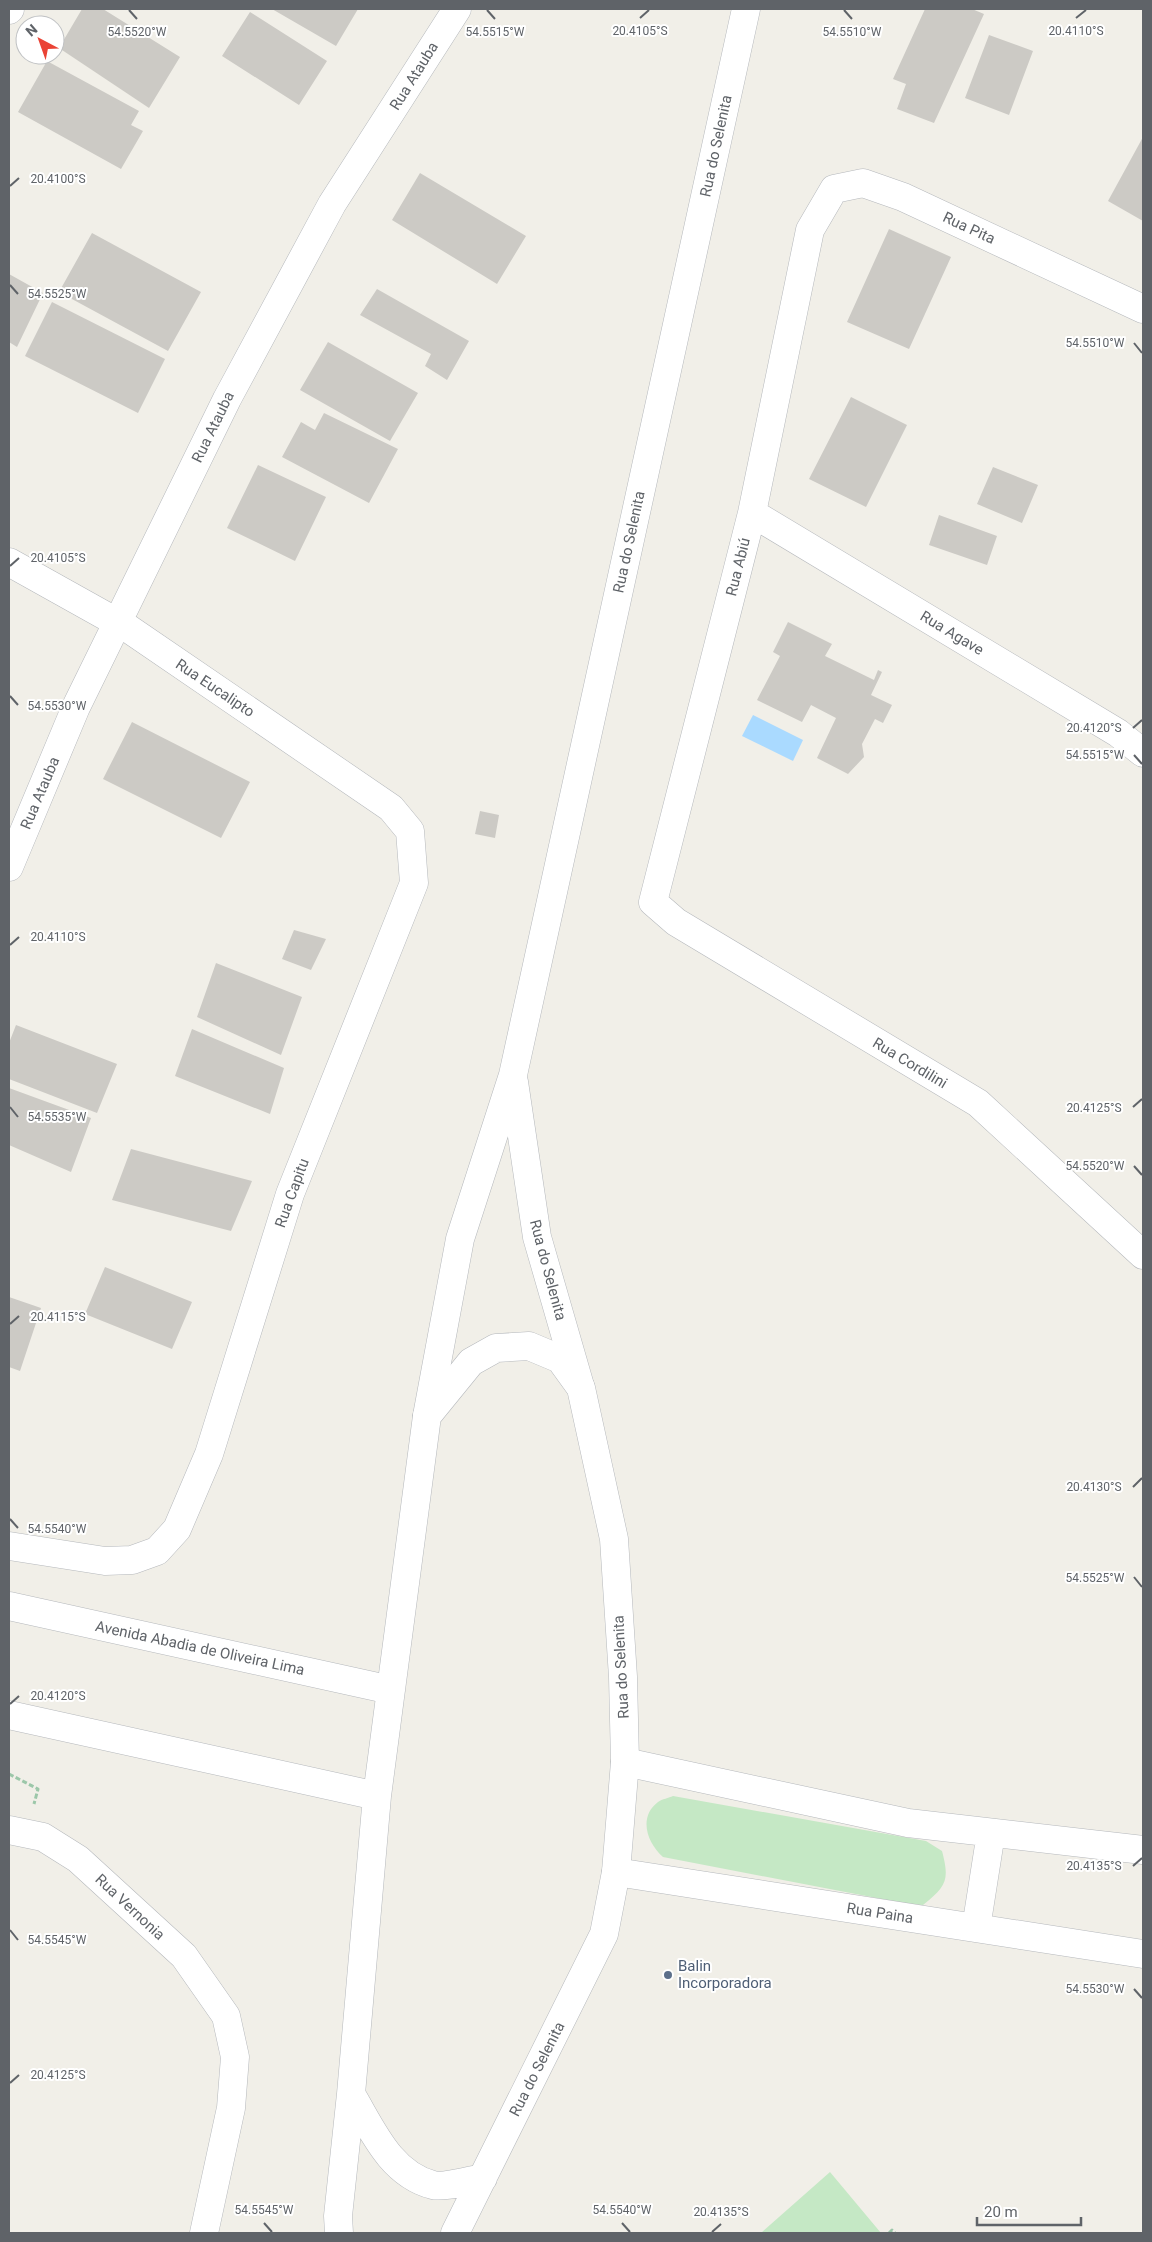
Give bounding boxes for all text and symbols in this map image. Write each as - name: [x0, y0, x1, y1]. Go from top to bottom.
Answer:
- north arrow: [15, 15, 65, 65]
- text: N: [22, 21, 40, 39]
- text: 20.4105°S: [612, 24, 668, 38]
- text: 20.4110°S: [1048, 24, 1104, 38]
- text: 54.5520°W: [108, 25, 167, 39]
- text: 54.5515°W: [466, 25, 525, 39]
- text: 54.5510°W: [823, 25, 882, 39]
- street label: Rua Atauba: [386, 39, 442, 113]
- street label: Rua do Selenita: [696, 93, 736, 199]
- text: 20.4100°S: [30, 172, 86, 186]
- street label: Rua Pita: [940, 208, 998, 248]
- text: 54.5525°W: [28, 287, 87, 301]
- text: 54.5510°W: [1066, 336, 1125, 350]
- street label: Rua Atauba: [188, 388, 238, 466]
- street label: Rua do Selenita: [609, 489, 649, 595]
- street label: Rua Abiú: [722, 536, 754, 598]
- text: 20.4105°S: [30, 551, 86, 565]
- street label: Rua Agave: [917, 607, 987, 659]
- street label: Rua Eucalipto: [172, 655, 258, 721]
- text: 54.5530°W: [28, 699, 87, 713]
- text: 20.4120°S: [1066, 721, 1122, 735]
- text: 54.5515°W: [1066, 748, 1125, 762]
- street label: Rua Atauba: [17, 754, 63, 832]
- text: 20.4110°S: [30, 930, 86, 944]
- street label: Rua Cordilini: [869, 1034, 951, 1092]
- text: 20.4125°S: [1066, 1101, 1122, 1115]
- text: 54.5535°W: [28, 1110, 87, 1124]
- street label: Rua Capitu: [271, 1156, 313, 1230]
- text: 54.5520°W: [1066, 1159, 1125, 1173]
- street label: Rua do Selenita: [526, 1218, 570, 1322]
- text: 20.4115°S: [30, 1310, 86, 1324]
- text: 20.4130°S: [1066, 1480, 1122, 1494]
- text: 54.5540°W: [28, 1522, 87, 1536]
- text: 54.5525°W: [1066, 1571, 1125, 1585]
- street label: Rua do Selenita: [609, 1615, 633, 1719]
- street label: Avenida Abadia de Oliveira Lima: [94, 1617, 306, 1679]
- text: 20.4120°S: [30, 1689, 86, 1703]
- text: 20.4135°S: [1066, 1859, 1122, 1873]
- street label: Rua Vernonia: [91, 1870, 169, 1944]
- street label: Rua Paina: [845, 1899, 915, 1927]
- text: 54.5545°W: [28, 1933, 87, 1947]
- place label: Balin Incorporadora: [678, 1957, 772, 1992]
- marker: Balin Incorporadora: [662, 1969, 674, 1981]
- text: 54.5530°W: [1066, 1982, 1125, 1996]
- street label: Rua do Selenita: [505, 2019, 569, 2119]
- text: 20.4125°S: [30, 2068, 86, 2082]
- scale bar: [977, 2194, 1081, 2226]
- text: 54.5545°W: [235, 2203, 294, 2217]
- text: 54.5540°W: [593, 2203, 652, 2217]
- text: 20 m: [984, 2203, 1018, 2221]
- text: 20.4135°S: [693, 2205, 749, 2219]

